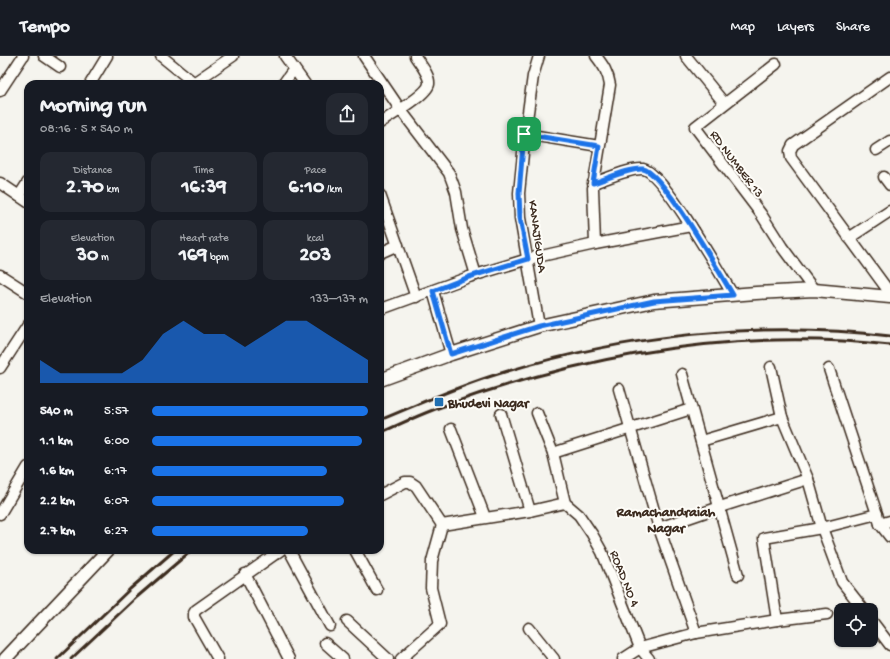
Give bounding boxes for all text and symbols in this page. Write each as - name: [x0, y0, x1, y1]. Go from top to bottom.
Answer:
- text: Tempo: [20, 16, 70, 39]
- text: Map: [731, 19, 755, 36]
- text: Layers: [777, 19, 814, 36]
- text: Share: [836, 19, 870, 36]
- button: share: [326, 93, 368, 135]
- text: Morning run: [40, 94, 146, 120]
- pin: [507, 117, 541, 151]
- text: 08:16 · 5 × 540 m: [40, 122, 133, 137]
- icon: arrive: [513, 123, 535, 145]
- street label: RD NUMBER 13: [706, 128, 766, 201]
- text: Distance: [73, 165, 112, 177]
- text: Time: [194, 165, 214, 177]
- text: Pace: [305, 165, 326, 177]
- text: 2.70: [66, 177, 104, 200]
- text: 16:39: [182, 177, 226, 200]
- text: 6:10: [288, 177, 324, 200]
- text: km: [104, 184, 119, 196]
- text: /km: [324, 184, 342, 196]
- street label: KANAJIGUDA: [524, 199, 549, 275]
- text: Elevation: [71, 233, 115, 245]
- text: Heart rate: [179, 233, 229, 245]
- text: kcal: [307, 233, 324, 245]
- text: 30: [77, 245, 98, 268]
- text: 169: [179, 245, 207, 268]
- text: 203: [300, 245, 331, 268]
- text: m: [98, 252, 109, 264]
- text: bpm: [207, 252, 229, 264]
- text: Elevation: [40, 292, 92, 307]
- text: 133–137 m: [310, 292, 368, 307]
- marker: Bhudevi Nagar: [433, 396, 445, 408]
- place label: Bhudevi Nagar: [447, 397, 530, 412]
- text: 540 m: [40, 404, 73, 419]
- text: 5:57: [104, 404, 129, 419]
- text: 1.1 km: [40, 434, 73, 449]
- text: 6:00: [104, 434, 129, 449]
- text: 1.6 km: [40, 464, 74, 479]
- text: 6:17: [104, 464, 127, 479]
- text: 2.2 km: [40, 494, 75, 509]
- text: 6:07: [104, 494, 129, 509]
- district label: Ramachandraiah Nagar: [616, 505, 716, 538]
- text: 2.7 km: [40, 524, 75, 539]
- text: 6:27: [104, 524, 128, 539]
- street label: ROAD NO 4: [606, 549, 642, 609]
- map controls: [834, 603, 878, 647]
- button: locate: [834, 603, 878, 647]

